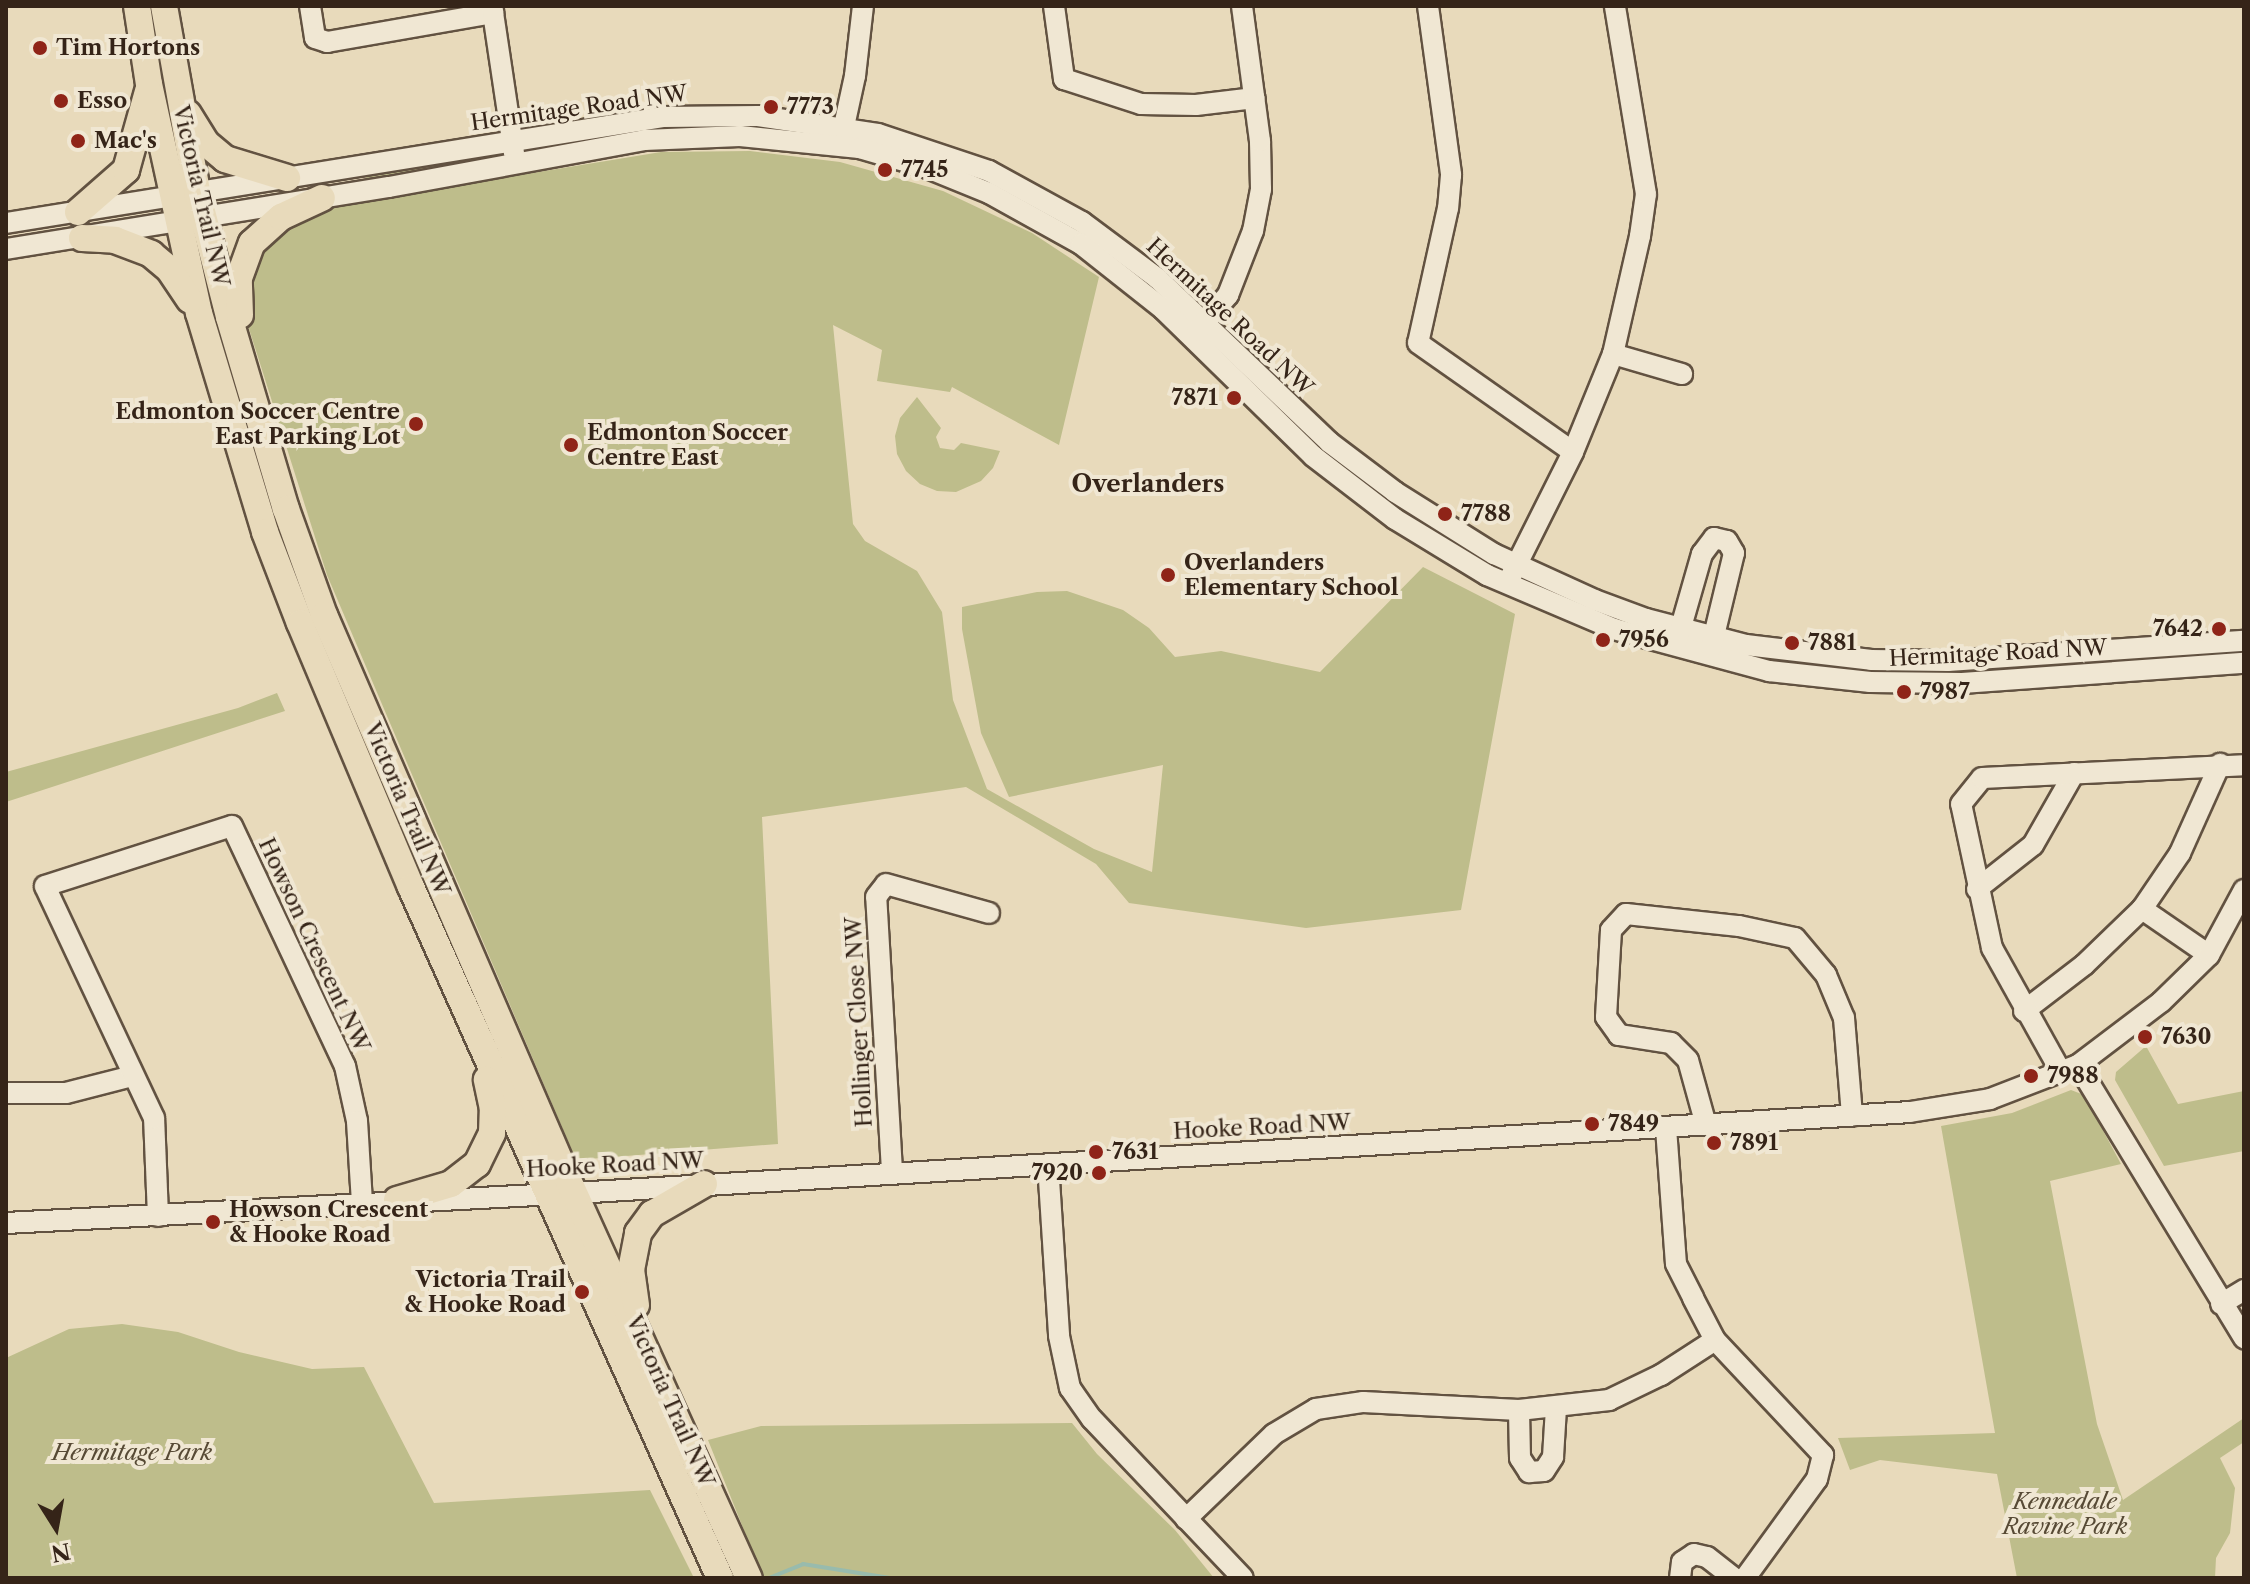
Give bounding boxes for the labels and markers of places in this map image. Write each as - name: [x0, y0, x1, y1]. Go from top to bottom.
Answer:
- place label: Tim Hortons: [56, 35, 200, 61]
- marker: Tim Hortons: [31, 39, 49, 57]
- place label: Esso: [77, 88, 127, 114]
- marker: Esso: [52, 92, 70, 110]
- place label: 7773: [787, 94, 834, 120]
- marker: 7773: [762, 98, 780, 116]
- place label: Mac's: [94, 128, 157, 154]
- marker: Mac's: [69, 132, 87, 150]
- place label: 7745: [901, 157, 948, 183]
- marker: 7745: [876, 161, 894, 179]
- place label: 7871: [1172, 385, 1218, 411]
- marker: 7871: [1225, 389, 1243, 407]
- place label: Edmonton Soccer Centre East Parking Lot: [115, 398, 400, 450]
- marker: Edmonton Soccer Centre East Parking Lot: [407, 415, 425, 433]
- place label: Edmonton Soccer Centre East: [587, 419, 788, 470]
- marker: Edmonton Soccer Centre East: [562, 436, 580, 454]
- place label: 7788: [1461, 501, 1511, 527]
- marker: 7788: [1436, 505, 1454, 523]
- place label: Overlanders Elementary School: [1184, 549, 1399, 600]
- marker: Overlanders Elementary School: [1159, 566, 1177, 584]
- place label: 7642: [2153, 616, 2203, 642]
- marker: 7642: [2210, 620, 2228, 638]
- place label: 7956: [1619, 627, 1669, 653]
- place label: 7881: [1808, 630, 1856, 656]
- marker: 7956: [1594, 631, 1612, 649]
- marker: 7881: [1783, 634, 1801, 652]
- place label: 7987: [1920, 679, 1970, 705]
- marker: 7987: [1895, 683, 1913, 701]
- place label: 7630: [2161, 1024, 2212, 1050]
- marker: 7630: [2136, 1028, 2154, 1046]
- place label: 7988: [2047, 1063, 2099, 1089]
- marker: 7988: [2022, 1067, 2040, 1085]
- place label: 7849: [1608, 1111, 1659, 1137]
- marker: 7849: [1583, 1115, 1601, 1133]
- place label: 7891: [1730, 1130, 1778, 1156]
- marker: 7891: [1705, 1134, 1723, 1152]
- place label: 7631: [1112, 1139, 1158, 1165]
- marker: 7631: [1087, 1143, 1105, 1161]
- place label: 7920: [1031, 1160, 1083, 1186]
- marker: 7920: [1090, 1164, 1108, 1182]
- place label: Howson Crescent & Hooke Road: [229, 1196, 428, 1248]
- marker: Howson Crescent & Hooke Road: [204, 1213, 222, 1231]
- place label: Victoria Trail & Hooke Road: [404, 1266, 566, 1318]
- marker: Victoria Trail & Hooke Road: [573, 1283, 591, 1301]

